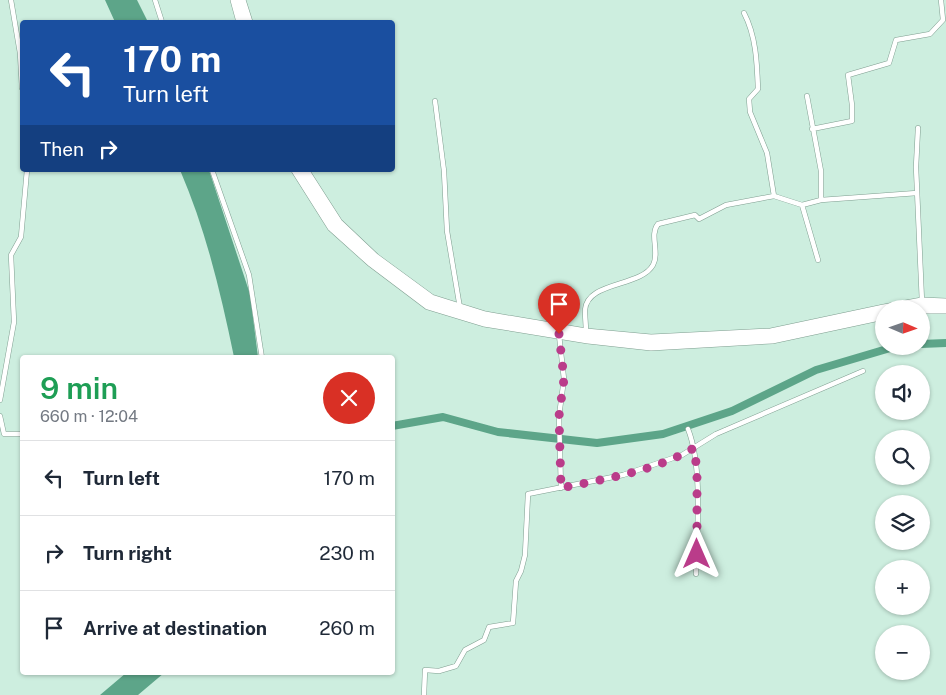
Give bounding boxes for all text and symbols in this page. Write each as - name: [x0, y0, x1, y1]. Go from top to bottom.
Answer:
- text: 170 m: [123, 39, 221, 80]
- icon: left: [40, 40, 105, 105]
- text: Turn left: [123, 81, 209, 107]
- icon: right: [94, 135, 122, 163]
- text: Then: [40, 138, 84, 160]
- pin: [538, 283, 580, 334]
- icon: arrive: [545, 290, 573, 318]
- north arrow: [875, 300, 930, 355]
- map controls: [875, 300, 930, 680]
- button: sound: [875, 365, 930, 420]
- text: 9 min: [40, 370, 118, 406]
- button: close: [323, 372, 375, 424]
- text: 660 m · 12:04: [40, 407, 138, 426]
- button: search: [875, 430, 930, 485]
- icon: left: [40, 464, 68, 492]
- text: Turn left: [83, 467, 160, 489]
- text: 170 m: [324, 467, 375, 489]
- button: layers: [875, 495, 930, 550]
- position arrow: [670, 527, 722, 579]
- icon: right: [40, 539, 68, 567]
- text: Turn right: [83, 542, 172, 564]
- text: 230 m: [319, 542, 375, 564]
- button: +: [875, 560, 930, 615]
- icon: arrive: [40, 614, 68, 642]
- text: Arrive at destination: [83, 617, 267, 639]
- text: 260 m: [319, 617, 375, 639]
- button: −: [875, 625, 930, 680]

